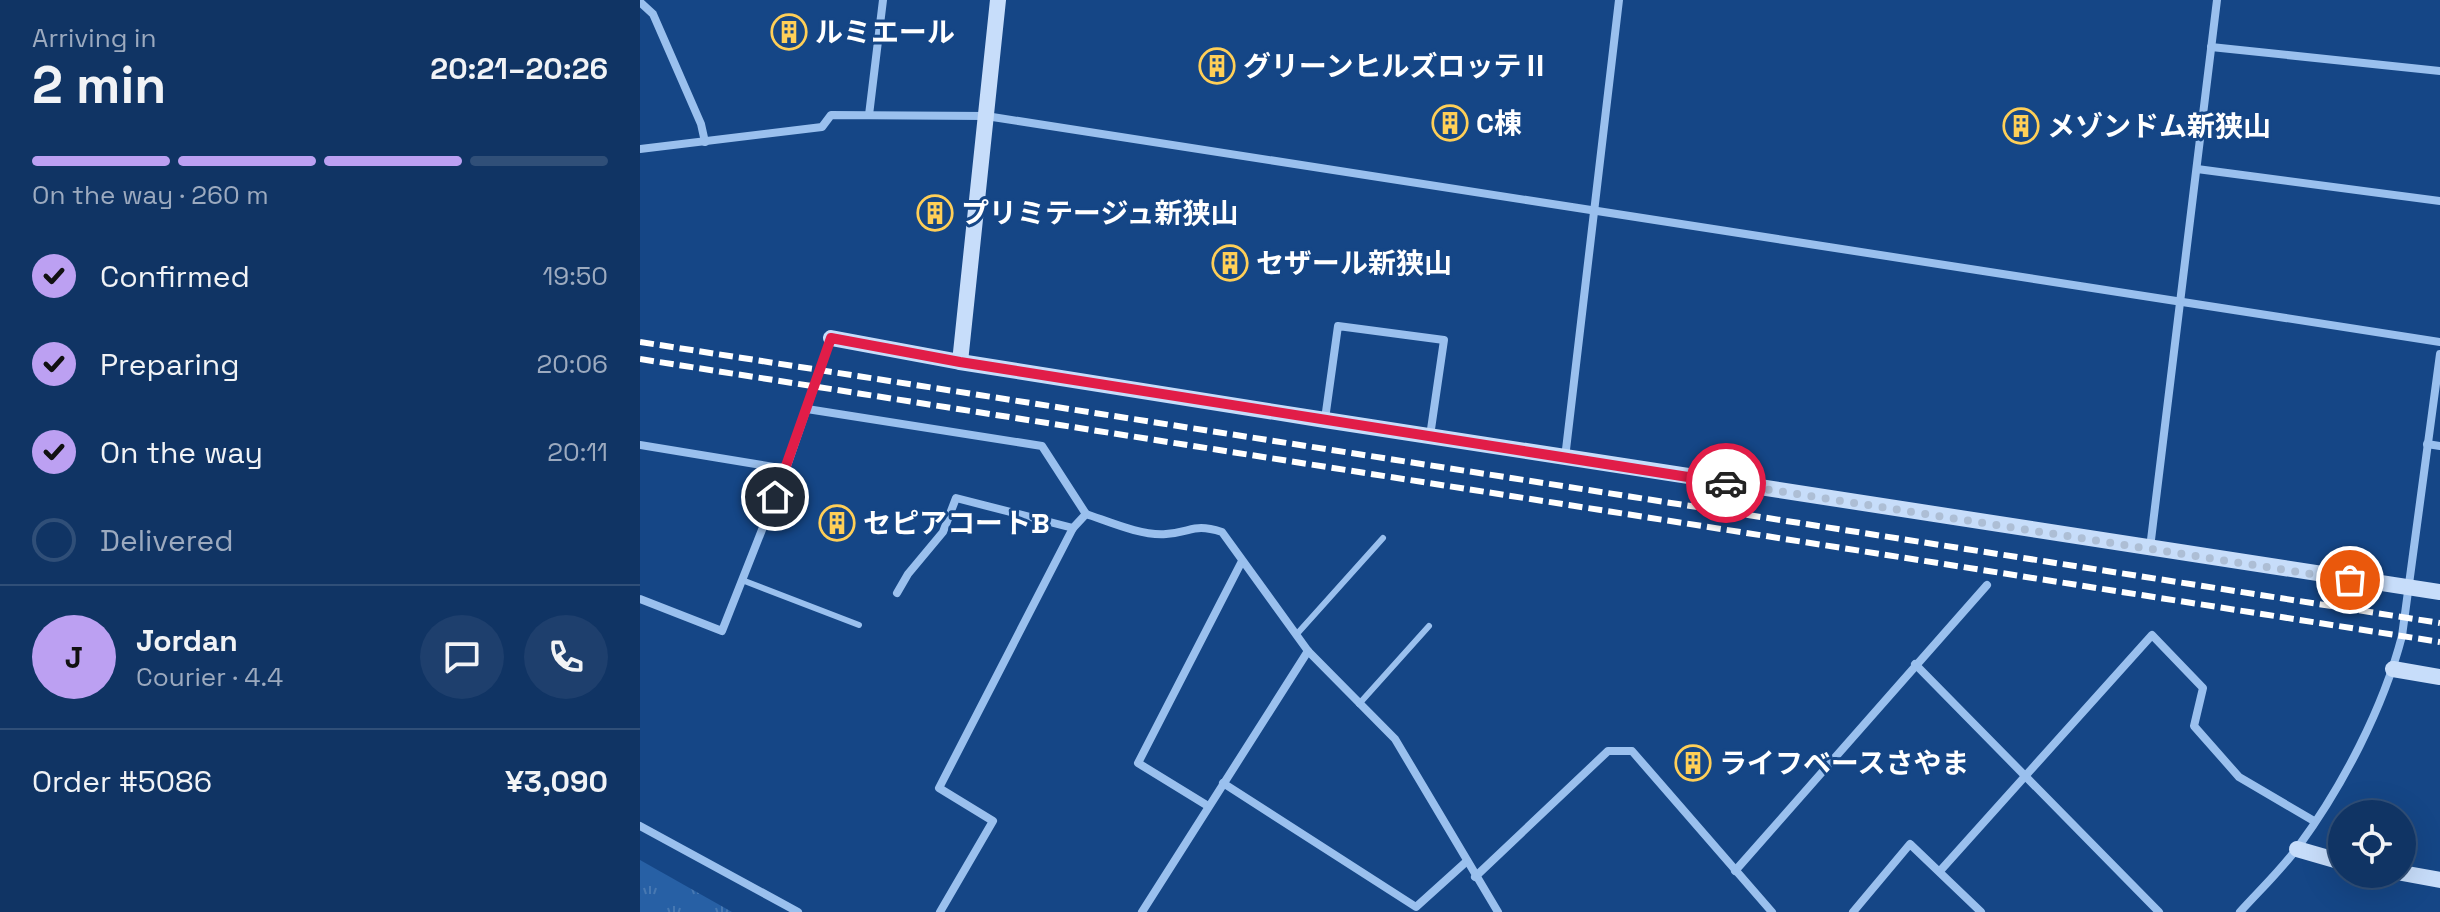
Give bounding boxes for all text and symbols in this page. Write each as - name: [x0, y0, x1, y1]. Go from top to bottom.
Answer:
- building icon: ルミエール: [770, 13, 808, 51]
- place label: ルミエール: [815, 14, 955, 50]
- text: Arriving in: [32, 21, 156, 55]
- building icon: グリーンヒルズロッテⅡ: [1198, 47, 1236, 85]
- place label: グリーンヒルズロッテⅡ: [1243, 48, 1550, 84]
- text: 20:21–20:26: [430, 49, 608, 88]
- text: 2 min: [32, 52, 166, 118]
- building icon: C棟: [1431, 104, 1469, 142]
- place label: C棟: [1476, 105, 1522, 141]
- building icon: メゾンドム新狭山: [2002, 107, 2040, 145]
- place label: メゾンドム新狭山: [2047, 108, 2271, 144]
- text: On the way · 260 m: [32, 178, 269, 212]
- building icon: プリミテージュ新狭山: [916, 194, 954, 232]
- place label: プリミテージュ新狭山: [961, 195, 1238, 231]
- building icon: セザール新狭山: [1211, 244, 1249, 282]
- place label: セザール新狭山: [1256, 245, 1452, 281]
- icon: check: [32, 254, 76, 298]
- text: Confirmed: [100, 257, 250, 296]
- text: 19:50: [542, 259, 608, 293]
- icon: check: [32, 342, 76, 386]
- text: Preparing: [100, 345, 239, 384]
- text: 20:06: [536, 347, 608, 381]
- icon: check: [32, 430, 76, 474]
- text: On the way: [100, 433, 263, 472]
- text: 20:11: [547, 435, 608, 469]
- courier: [1686, 443, 1766, 523]
- icon: car: [1704, 461, 1748, 505]
- pin: [741, 463, 809, 531]
- icon: home: [753, 475, 797, 519]
- building icon: セピアコートB: [818, 504, 856, 542]
- place label: セピアコートB: [863, 505, 1050, 541]
- text: Delivered: [100, 521, 234, 560]
- pin: [2316, 546, 2384, 614]
- icon: bag: [2328, 558, 2372, 602]
- button: chat: [420, 615, 504, 699]
- button: phone: [524, 615, 608, 699]
- text: Jordan: [136, 621, 238, 660]
- text: J: [65, 638, 83, 677]
- text: Courier · 4.4: [136, 660, 283, 694]
- building icon: ライフベースさやま: [1674, 744, 1712, 782]
- place label: ライフベースさやま: [1719, 745, 1970, 781]
- text: Order #5086: [32, 762, 212, 801]
- text: ¥3,090: [505, 762, 608, 801]
- map controls: [2328, 800, 2416, 888]
- button: locate: [2328, 800, 2416, 888]

